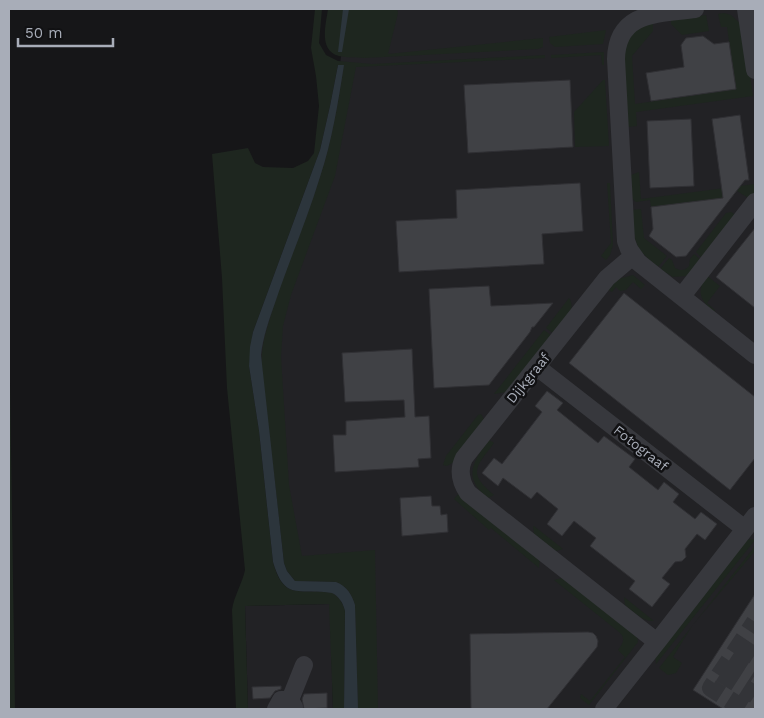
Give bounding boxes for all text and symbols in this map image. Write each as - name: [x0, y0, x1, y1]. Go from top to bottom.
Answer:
- scale bar: [18, 15, 112, 47]
- text: 50 m: [25, 24, 62, 42]
- street label: Dijkgraaf: [503, 349, 553, 406]
- street label: Fotograaf: [611, 422, 672, 474]

